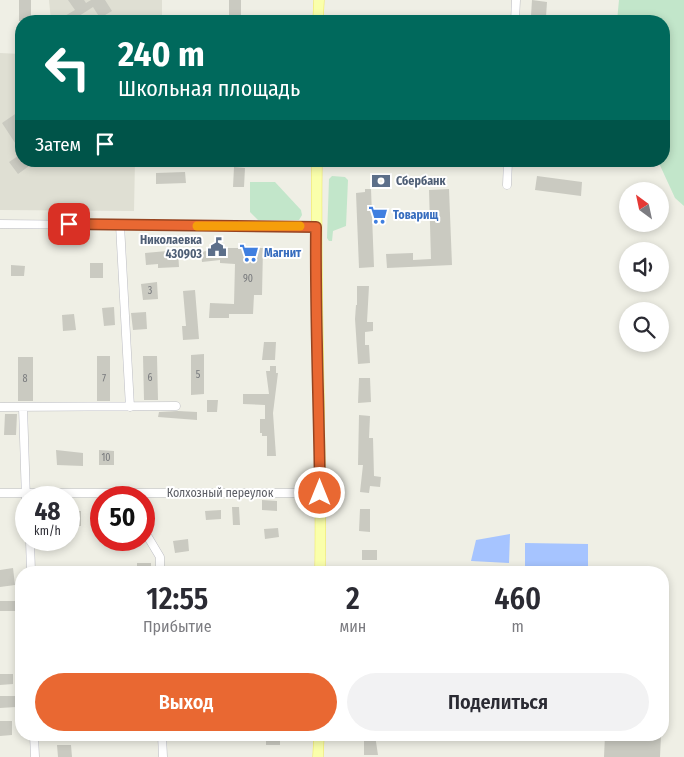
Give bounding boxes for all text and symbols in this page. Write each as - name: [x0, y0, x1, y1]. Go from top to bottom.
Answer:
- text: 240 m: [118, 33, 205, 75]
- icon: left: [35, 35, 100, 100]
- text: Школьная площадь: [118, 75, 300, 102]
- icon: arrive: [91, 130, 119, 158]
- text: Затем: [35, 133, 81, 156]
- bank icon: Сбербанк: [370, 170, 392, 192]
- place label: Сбербанк: [396, 174, 446, 188]
- north arrow: [619, 182, 669, 232]
- map controls: [619, 182, 669, 352]
- pin: [48, 203, 90, 245]
- supermarket icon: Товарищ: [367, 204, 389, 226]
- place label: Товарищ: [393, 208, 438, 222]
- icon: arrive: [55, 210, 83, 238]
- place label: Николаевка 430903: [140, 233, 202, 261]
- public building icon: Николаевка 430903: [206, 236, 228, 258]
- supermarket icon: Магнит: [238, 242, 260, 264]
- button: sound: [619, 242, 669, 292]
- place label: Магнит: [264, 246, 302, 260]
- house number: 90: [243, 273, 253, 285]
- house number: 3: [148, 285, 153, 297]
- button: search: [619, 302, 669, 352]
- house number: 5: [196, 369, 201, 381]
- house number: 6: [148, 372, 153, 384]
- house number: 8: [23, 373, 28, 385]
- house number: 7: [102, 373, 106, 385]
- house number: 10: [101, 452, 111, 464]
- position arrow: [293, 466, 345, 518]
- speed limit sign: 50: [90, 486, 155, 551]
- street label: Колхозный переулок: [167, 486, 274, 500]
- text: 48: [34, 497, 61, 527]
- text: km/h: [34, 524, 61, 538]
- text: 12:55: [146, 581, 208, 617]
- text: 2: [346, 581, 360, 617]
- text: 460: [494, 581, 541, 617]
- text: Прибытие: [143, 617, 212, 636]
- text: мин: [339, 617, 366, 636]
- text: m: [512, 617, 524, 636]
- button: Выход: [35, 673, 337, 731]
- button: Поделиться: [347, 673, 649, 731]

